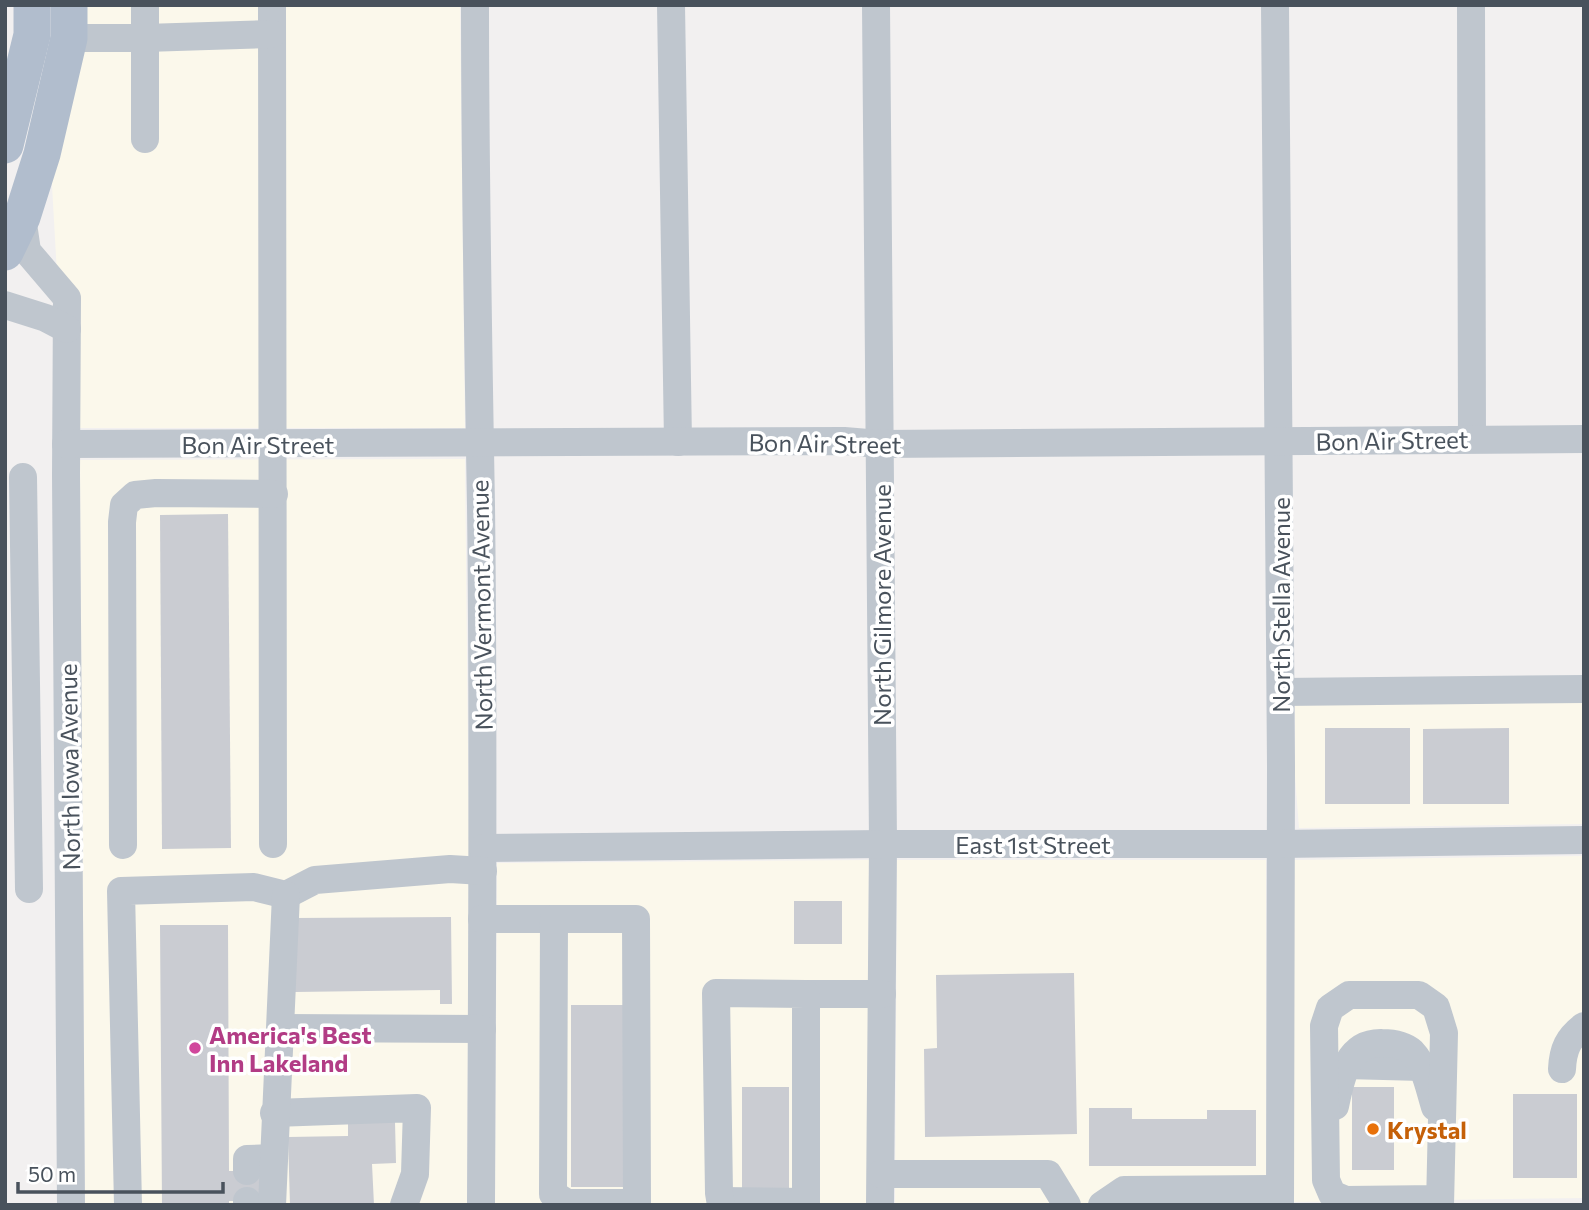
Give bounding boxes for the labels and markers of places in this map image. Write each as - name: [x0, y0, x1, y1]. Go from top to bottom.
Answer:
- place label: America's Best Inn Lakeland: [209, 1020, 372, 1077]
- marker: America's Best Inn Lakeland: [187, 1040, 203, 1056]
- place label: Krystal: [1387, 1115, 1467, 1144]
- marker: Krystal: [1365, 1121, 1381, 1137]

